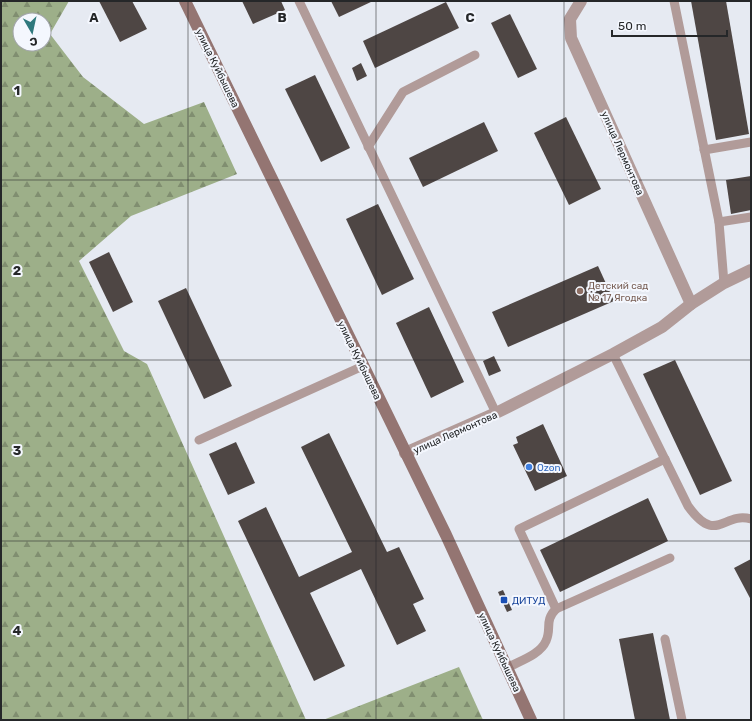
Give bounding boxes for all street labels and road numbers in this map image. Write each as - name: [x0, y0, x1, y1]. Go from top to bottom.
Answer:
- street label: улица Куйбышева: [193, 27, 241, 110]
- street label: улица Лермонтова: [598, 110, 646, 197]
- street label: улица Куйбышева: [335, 319, 383, 402]
- street label: улица Лермонтова: [412, 409, 499, 457]
- street label: улица Куйбышева: [475, 611, 523, 694]

